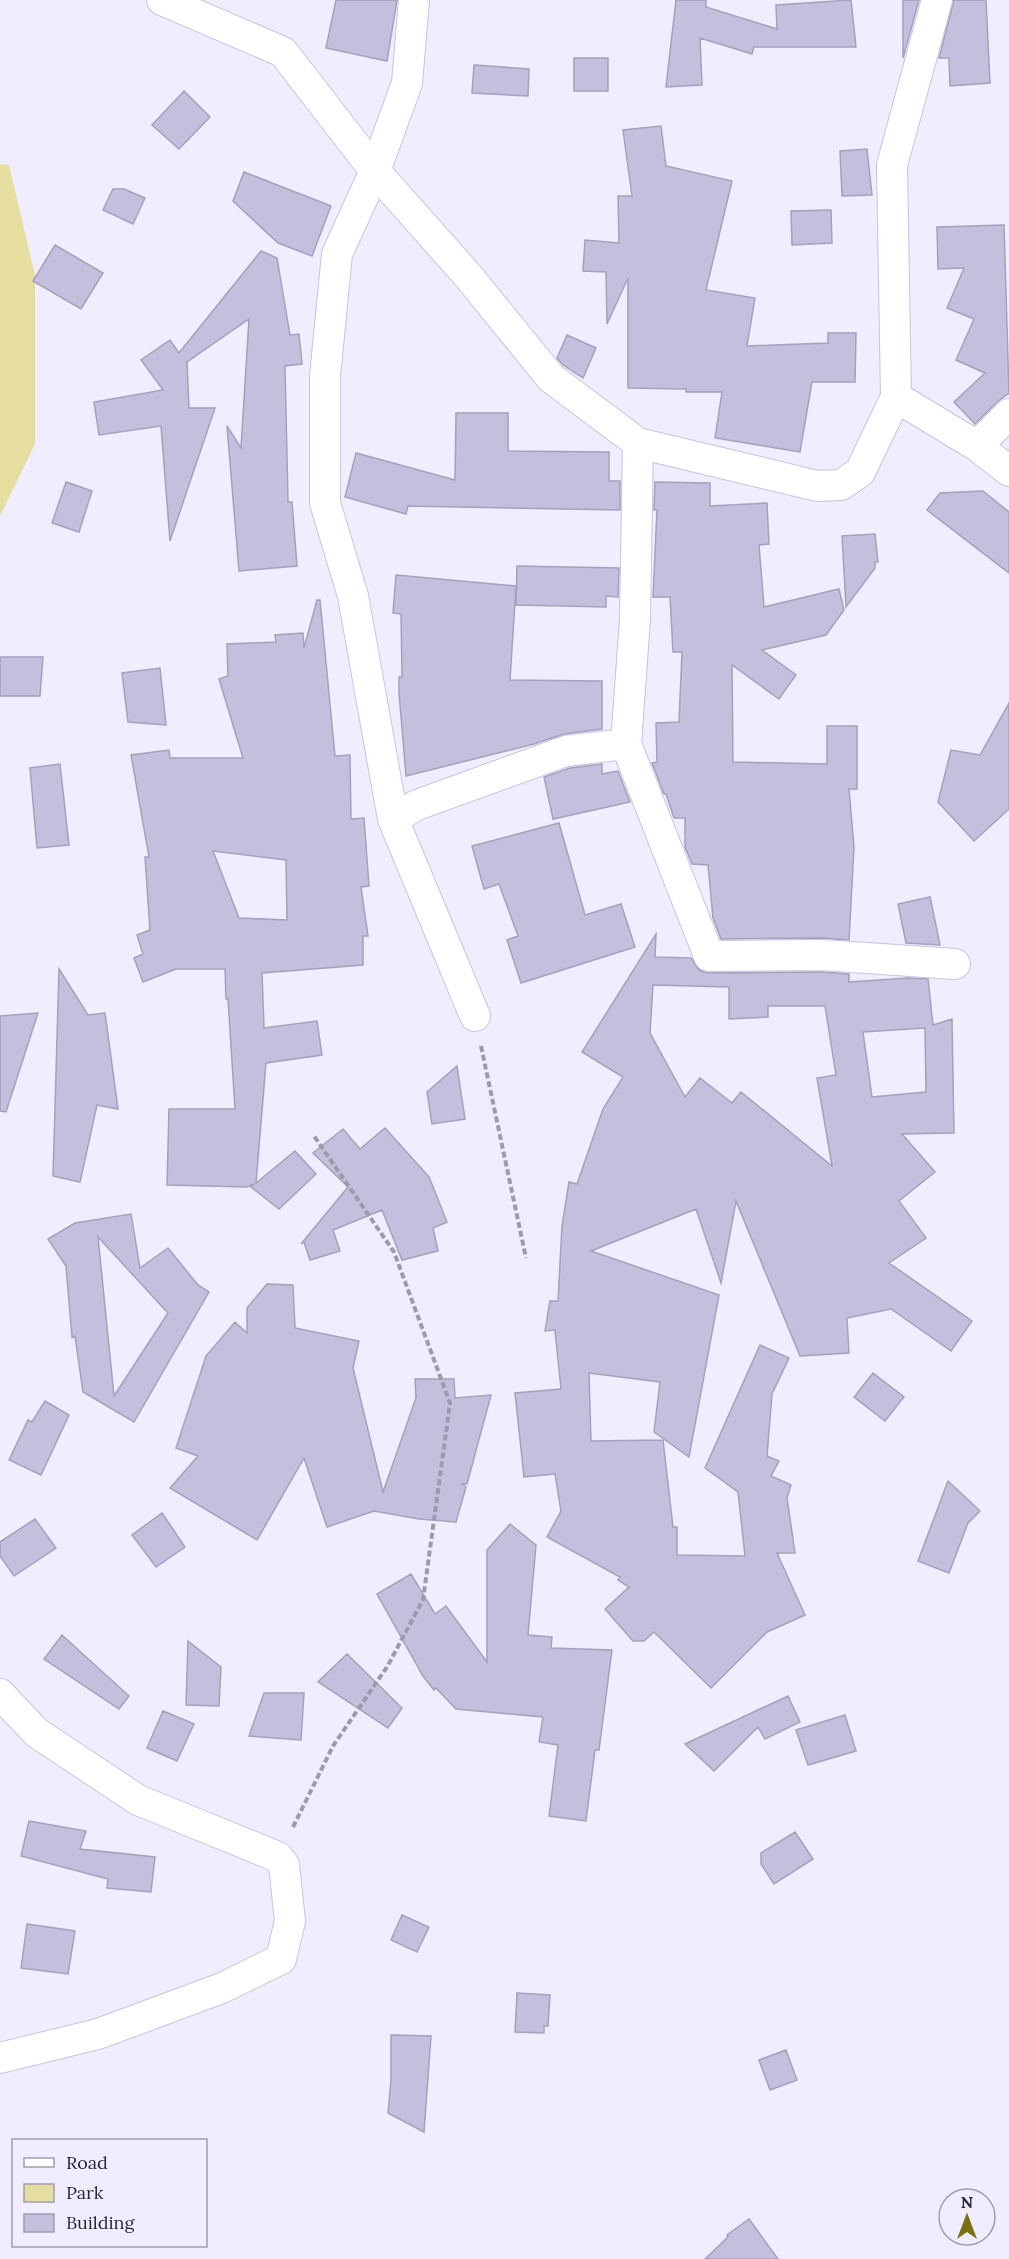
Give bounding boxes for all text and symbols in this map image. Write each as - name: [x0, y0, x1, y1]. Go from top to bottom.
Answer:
- legend: [12, 2139, 207, 2247]
- text: Road: [66, 2151, 108, 2174]
- text: Park: [66, 2181, 104, 2204]
- north arrow: [937, 2187, 997, 2247]
- text: N: [961, 2192, 973, 2212]
- text: Building: [66, 2211, 136, 2234]

